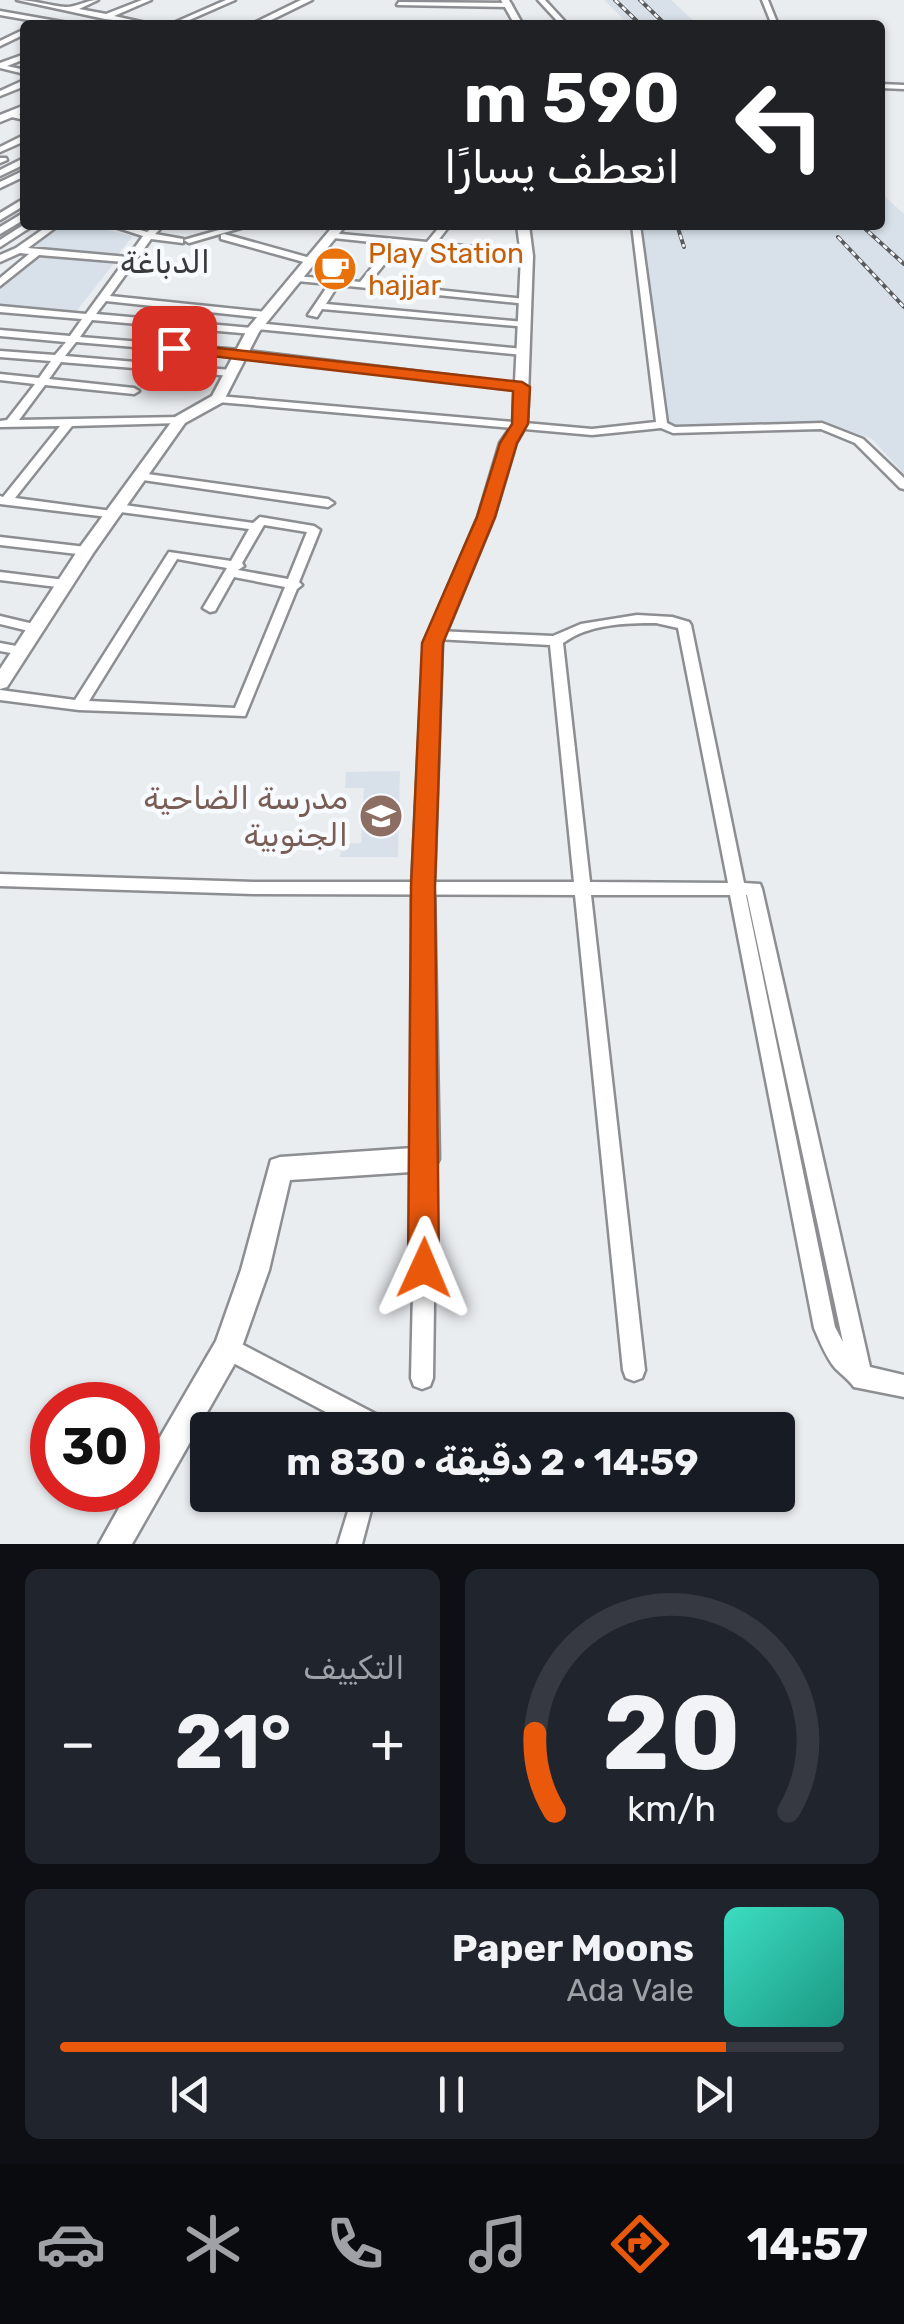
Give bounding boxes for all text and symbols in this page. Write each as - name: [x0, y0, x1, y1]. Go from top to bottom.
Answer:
- text: 590 m: [463, 57, 680, 140]
- icon: left: [715, 60, 845, 190]
- text: انعطف يسارًا: [444, 141, 680, 194]
- place label: Play Station hajjar: [368, 237, 524, 302]
- district label: الدباغة: [120, 243, 210, 281]
- cafe icon: Play Station hajjar: [312, 246, 358, 292]
- pin: [132, 306, 217, 391]
- icon: arrive: [147, 321, 202, 376]
- place label: مدرسة الضاحية الجنوبية: [143, 779, 348, 854]
- school or university icon: مدرسة الضاحية الجنوبية: [358, 793, 404, 839]
- position arrow: [372, 1216, 476, 1320]
- speed limit sign: 30: [30, 1382, 160, 1512]
- text: 14:59 · 2 دقيقة · 830 m: [286, 1439, 699, 1485]
- text: التكييف: [303, 1649, 405, 1687]
- text: 20: [603, 1672, 741, 1795]
- text: 21°: [175, 1698, 291, 1787]
- text: −: [60, 1711, 96, 1776]
- text: +: [370, 1711, 405, 1776]
- text: km/h: [627, 1788, 716, 1830]
- text: Paper Moons: [452, 1925, 694, 1971]
- text: Ada Vale: [567, 1971, 694, 2009]
- icon: previous: [163, 2067, 218, 2122]
- icon: pause: [424, 2067, 479, 2122]
- icon: next: [686, 2067, 741, 2122]
- icon: car: [36, 2209, 106, 2279]
- icon: climate: [178, 2209, 248, 2279]
- icon: phone: [320, 2209, 390, 2279]
- icon: music: [463, 2209, 533, 2279]
- icon: directions: [605, 2209, 675, 2279]
- text: 14:57: [747, 2218, 868, 2271]

